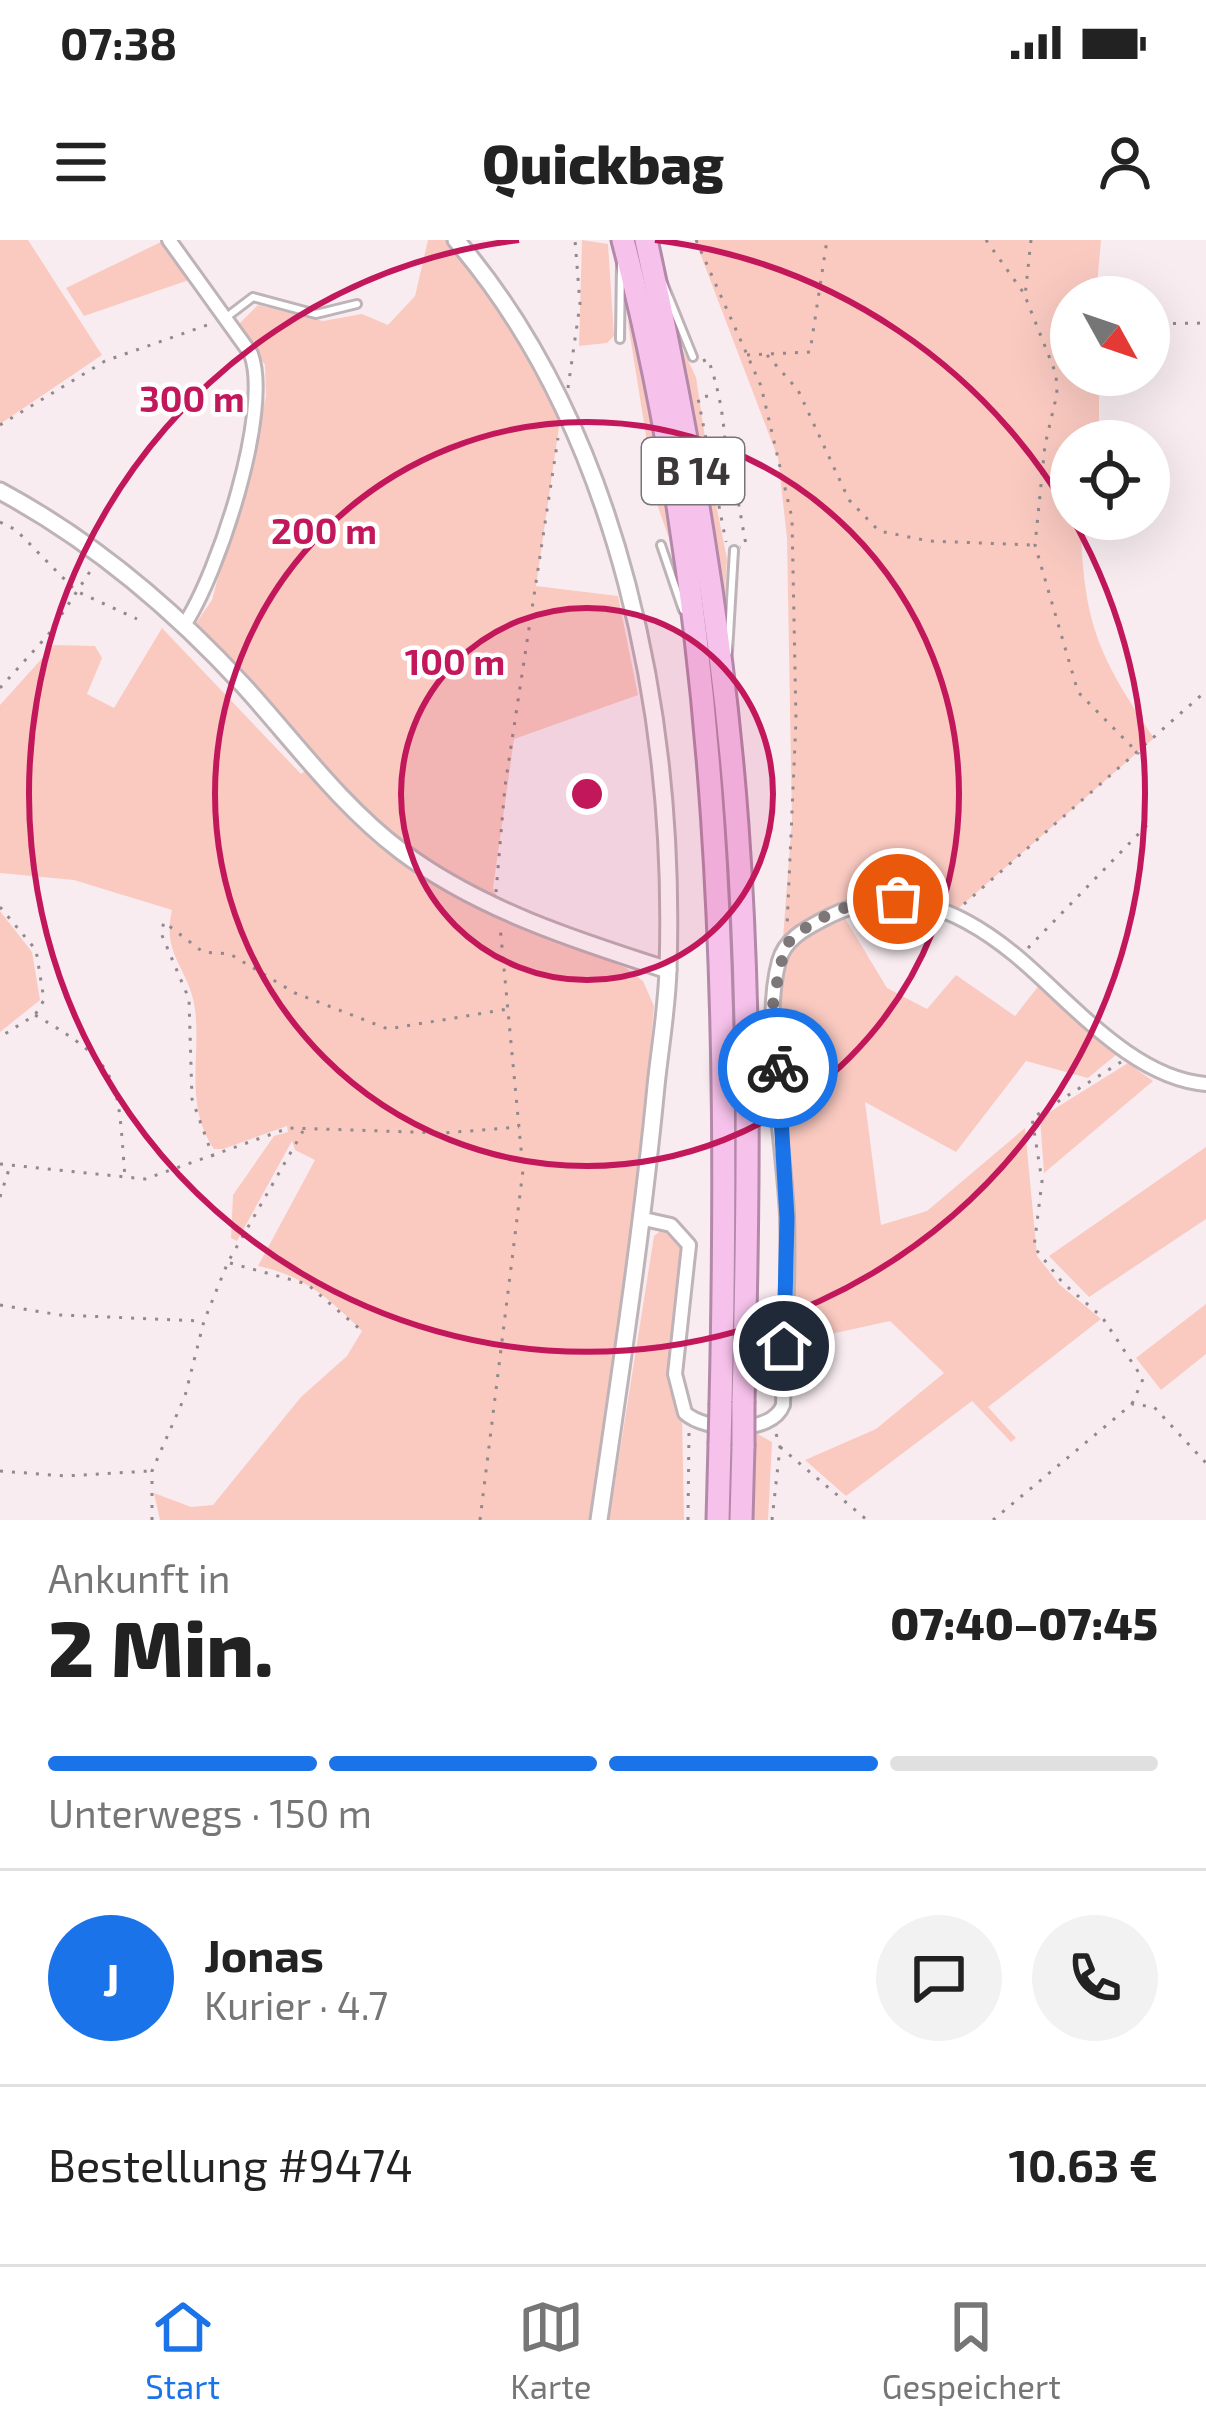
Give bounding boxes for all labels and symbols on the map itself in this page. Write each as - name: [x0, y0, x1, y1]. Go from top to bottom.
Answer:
- north arrow: [1050, 276, 1170, 396]
- text: 300 m: [139, 376, 245, 419]
- road number: B 14: [642, 438, 744, 504]
- text: 200 m: [271, 508, 377, 551]
- text: 100 m: [405, 639, 505, 682]
- centre of rings: [566, 773, 608, 815]
- pin: [847, 848, 949, 950]
- courier: [718, 1008, 838, 1128]
- pin: [733, 1295, 835, 1397]

